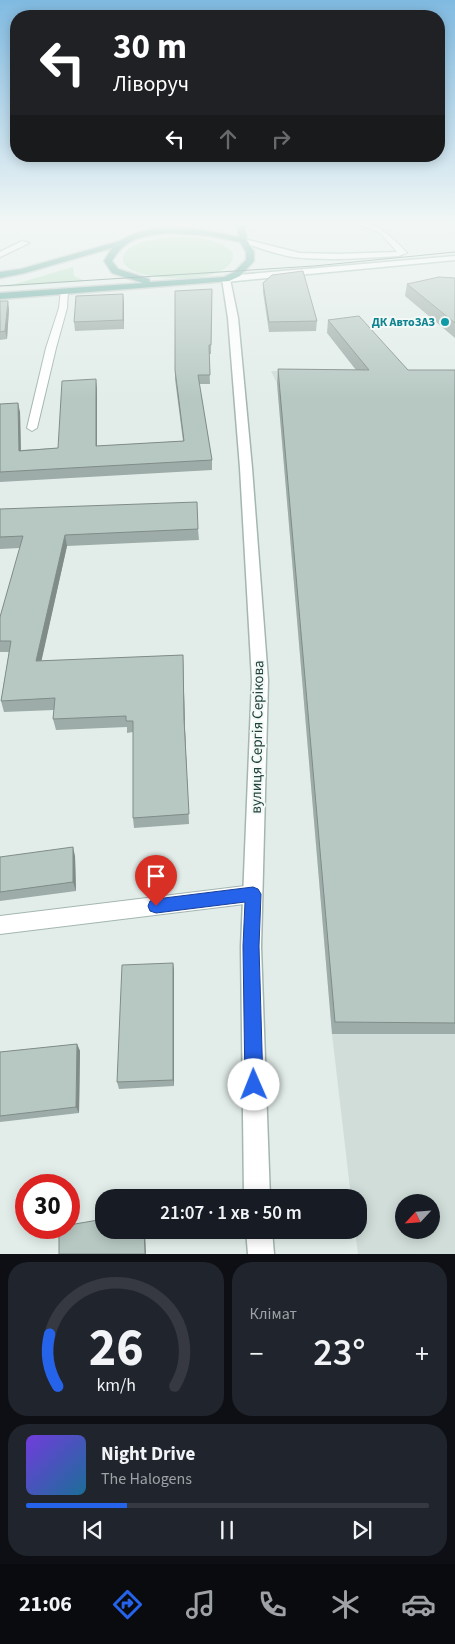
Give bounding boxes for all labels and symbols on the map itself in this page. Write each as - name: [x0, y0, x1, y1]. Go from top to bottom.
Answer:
- place label: ДК АвтоЗАЗ: [372, 314, 435, 331]
- marker: ДК АвтоЗАЗ: [439, 316, 451, 328]
- street label: вулиця Сергія Серікова: [246, 660, 269, 814]
- pin: [135, 855, 177, 906]
- position arrow: [227, 1058, 279, 1110]
- speed limit sign: 30: [15, 1174, 80, 1239]
- north arrow: [395, 1194, 440, 1239]

